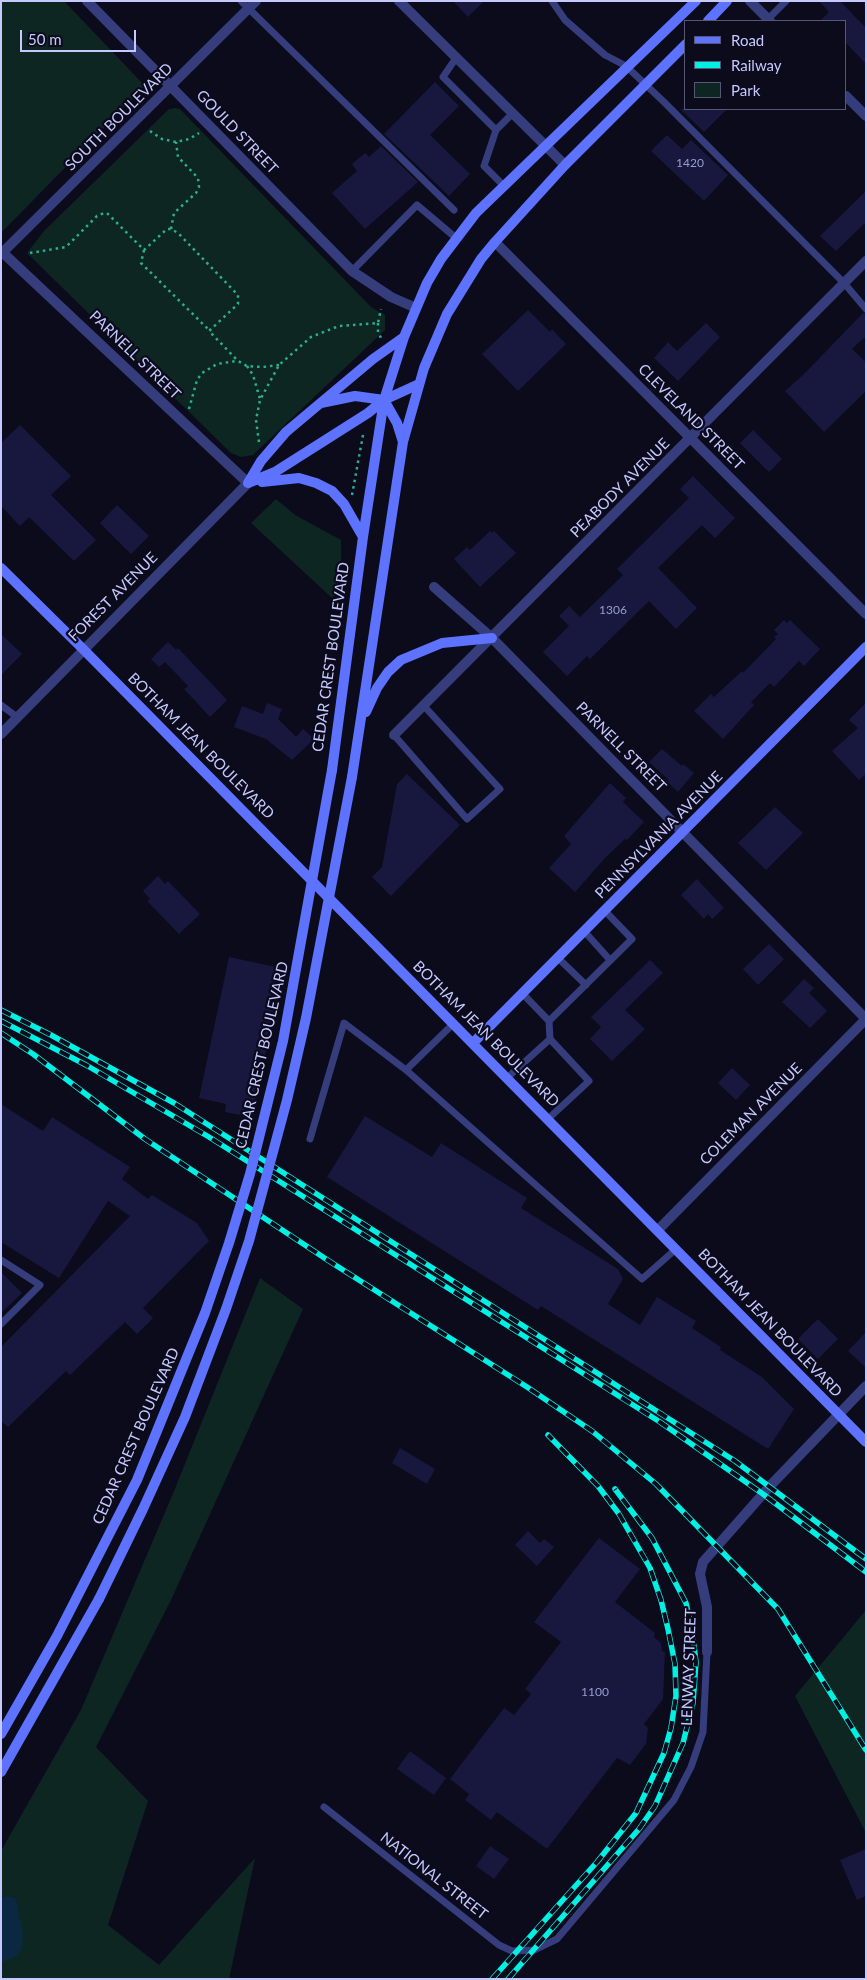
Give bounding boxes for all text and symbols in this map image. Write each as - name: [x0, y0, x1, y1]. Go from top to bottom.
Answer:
- scale bar: [22, 20, 139, 52]
- legend: [684, 20, 847, 110]
- text: 50 m: [28, 30, 62, 48]
- text: Road: [731, 31, 764, 49]
- text: Railway: [731, 56, 782, 74]
- street label: SOUTH BOULEVARD: [61, 59, 177, 175]
- text: Park: [731, 81, 760, 99]
- street label: GOULD STREET: [192, 86, 282, 178]
- house number: 1420: [676, 156, 704, 170]
- street label: PARNELL STREET: [86, 307, 184, 403]
- street label: CLEVELAND STREET: [634, 360, 748, 474]
- street label: PEABODY AVENUE: [567, 435, 673, 541]
- street label: FOREST AVENUE: [65, 549, 161, 645]
- street label: CEDAR CREST BOULEVARD: [309, 561, 353, 753]
- house number: 1306: [599, 603, 627, 617]
- street label: BOTHAM JEAN BOULEVARD: [124, 669, 278, 823]
- street label: PARNELL STREET: [572, 698, 670, 796]
- street label: PENNSYLVANIA AVENUE: [592, 768, 726, 902]
- street label: BOTHAM JEAN BOULEVARD: [409, 957, 563, 1111]
- street label: CEDAR CREST BOULEVARD: [232, 960, 292, 1150]
- street label: COLEMAN AVENUE: [696, 1059, 806, 1169]
- street label: BOTHAM JEAN BOULEVARD: [694, 1245, 846, 1401]
- street label: CEDAR CREST BOULEVARD: [89, 1345, 183, 1527]
- street label: LENWAY STREET: [678, 1608, 700, 1726]
- house number: 1100: [581, 1685, 609, 1699]
- street label: NATIONAL STREET: [377, 1828, 491, 1924]

